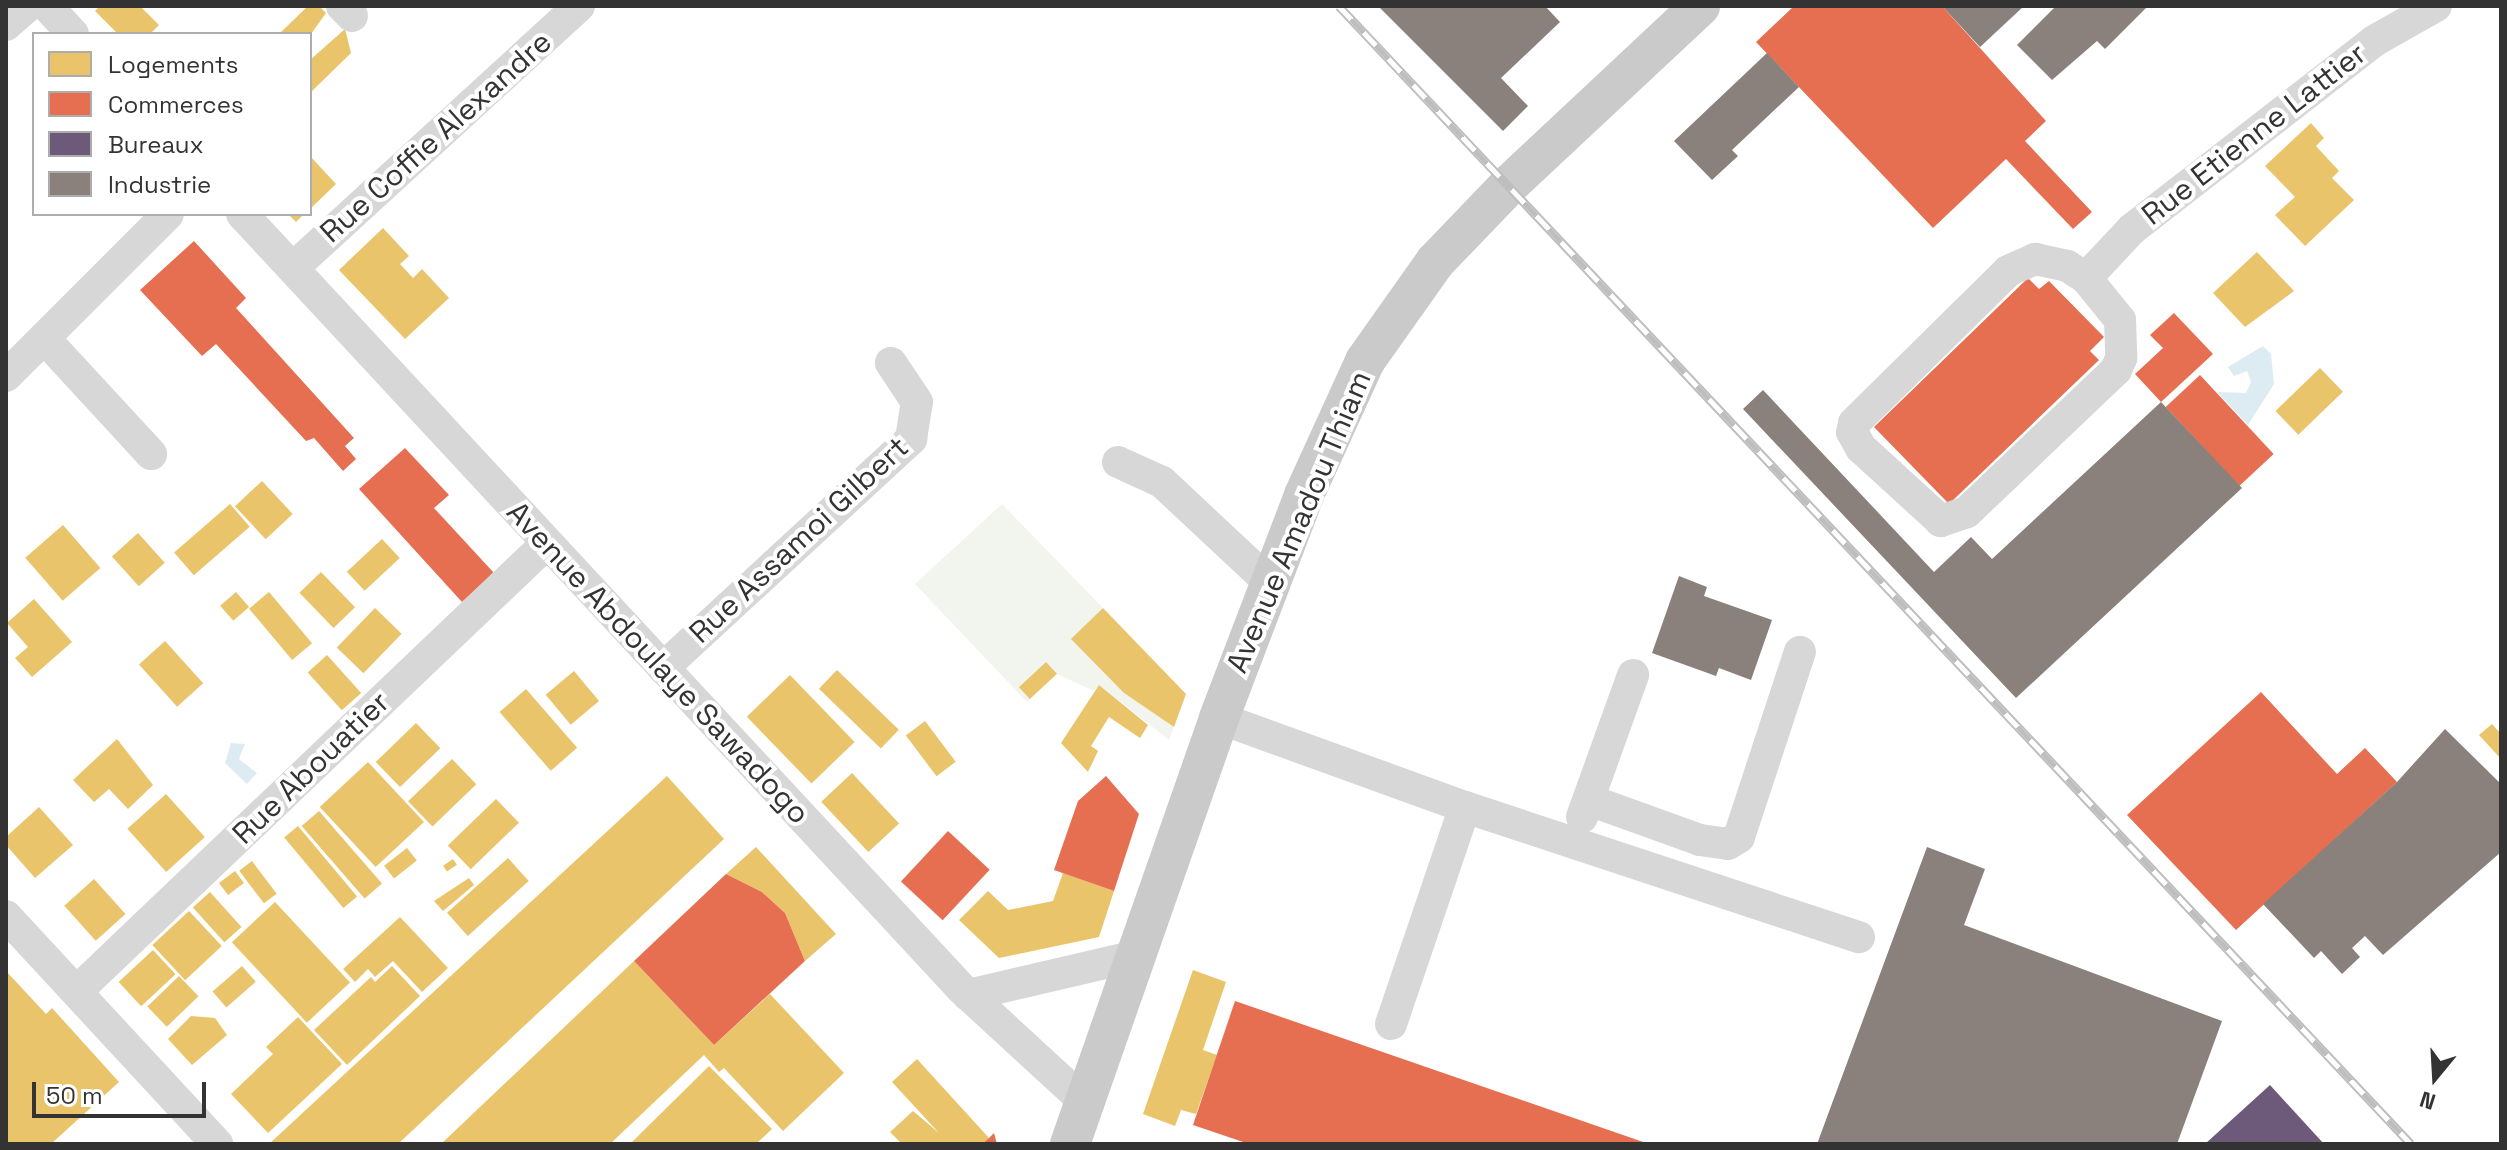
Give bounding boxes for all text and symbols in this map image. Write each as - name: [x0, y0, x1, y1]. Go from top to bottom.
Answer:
- street label: Rue Coffie Alexandre: [313, 24, 559, 250]
- legend: [32, 32, 312, 216]
- street label: Rue Etienne Lattier: [2135, 35, 2373, 233]
- text: Logements: [108, 49, 238, 80]
- text: Commerces: [108, 89, 244, 120]
- text: Bureaux: [108, 129, 204, 160]
- text: Industrie: [108, 169, 211, 200]
- street label: Avenue Amadou Thiam: [1219, 365, 1379, 679]
- street label: Rue Assamoi Gilbert: [682, 429, 916, 651]
- street label: Avenue Abdoulaye Sawadogo: [499, 494, 817, 832]
- street label: Rue Abouatier: [225, 684, 397, 852]
- north arrow: [2395, 1038, 2475, 1118]
- scale bar: [36, 1066, 210, 1116]
- text: 50 m: [46, 1080, 103, 1111]
- text: N: [2416, 1085, 2439, 1116]

